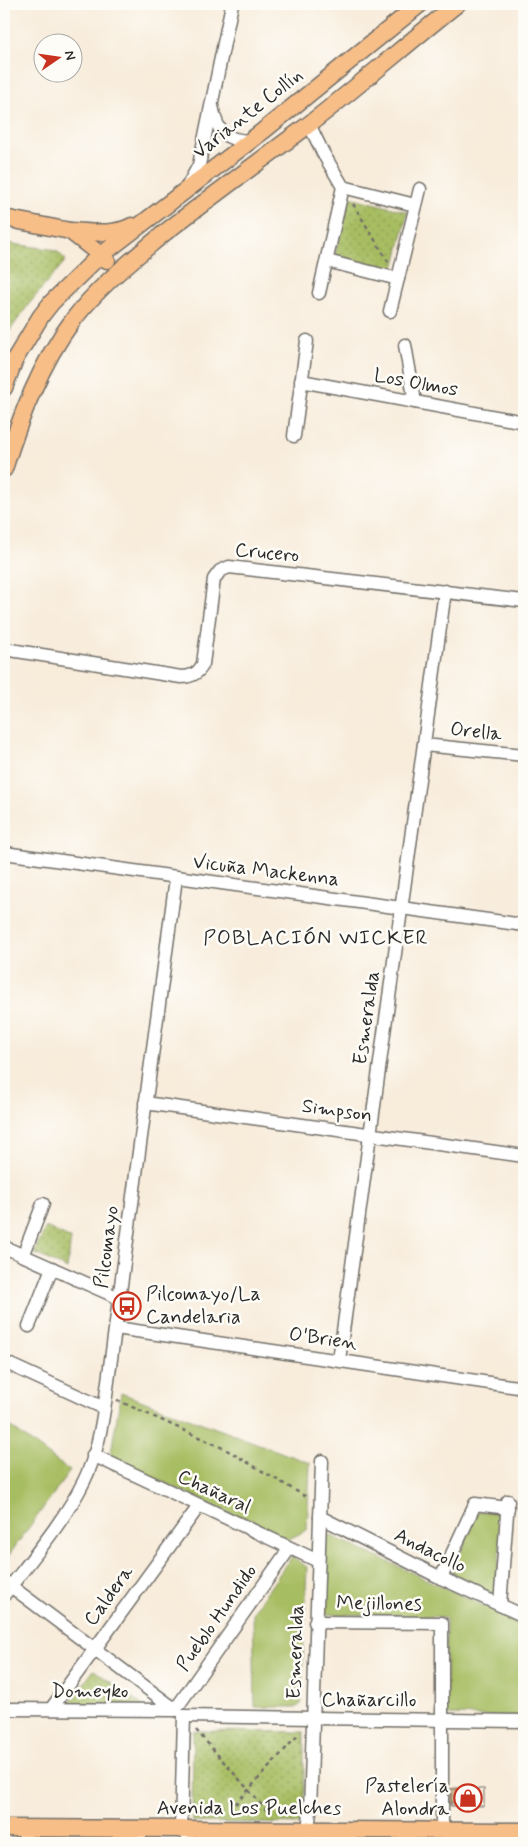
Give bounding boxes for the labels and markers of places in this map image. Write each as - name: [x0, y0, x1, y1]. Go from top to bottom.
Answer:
- place label: Pilcomayo/La Candelaria: [146, 1281, 261, 1331]
- bus stop icon: Pilcomayo/La Candelaria: [112, 1291, 142, 1321]
- place label: Pastelería Alondra: [365, 1773, 450, 1823]
- shop icon: Pastelería Alondra: [453, 1783, 483, 1813]

